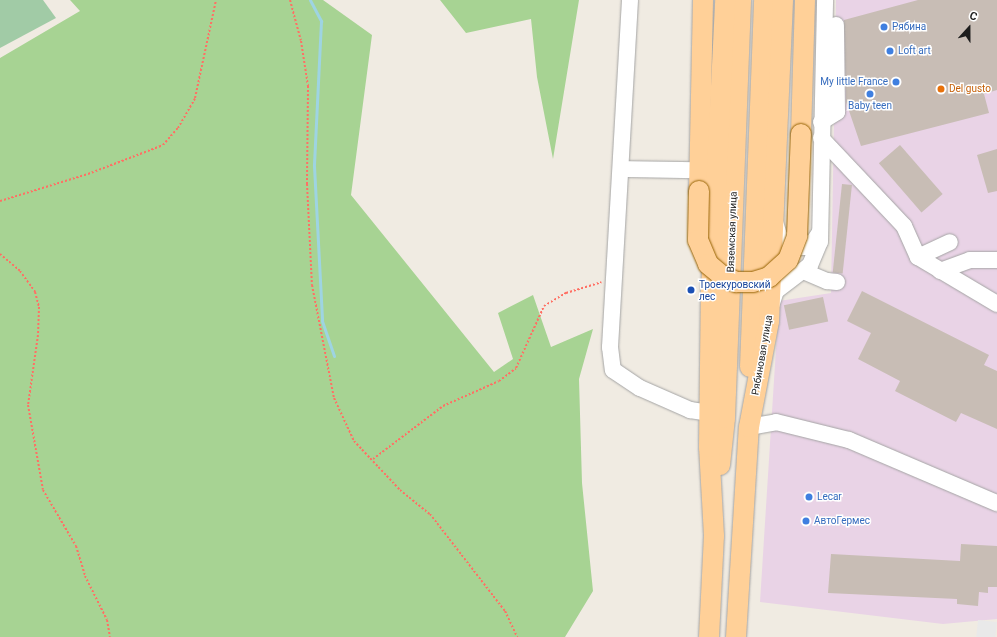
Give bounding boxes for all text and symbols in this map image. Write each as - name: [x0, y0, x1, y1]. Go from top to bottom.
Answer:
- north arrow: [949, 8, 989, 48]
- text: С: [968, 9, 979, 24]
- place label: Рябина: [892, 21, 926, 33]
- marker: Рябина: [879, 22, 889, 32]
- place label: Loft art: [898, 45, 931, 57]
- marker: Loft art: [885, 46, 895, 56]
- place label: My little France: [820, 76, 888, 88]
- marker: My little France: [891, 77, 901, 87]
- place label: Del gusto: [949, 83, 991, 95]
- marker: Del gusto: [936, 84, 946, 94]
- marker: Baby teen: [865, 89, 875, 99]
- place label: Baby teen: [848, 100, 892, 112]
- street label: Вяземская улица: [725, 191, 739, 273]
- place label: Троекуровский лес: [699, 278, 770, 302]
- marker: Троекуровский лес: [686, 285, 696, 295]
- street label: Рябиновая улица: [749, 314, 775, 396]
- place label: Lecar: [817, 491, 842, 503]
- marker: Lecar: [804, 492, 814, 502]
- place label: АвтоГермес: [814, 515, 870, 527]
- marker: АвтоГермес: [801, 516, 811, 526]

